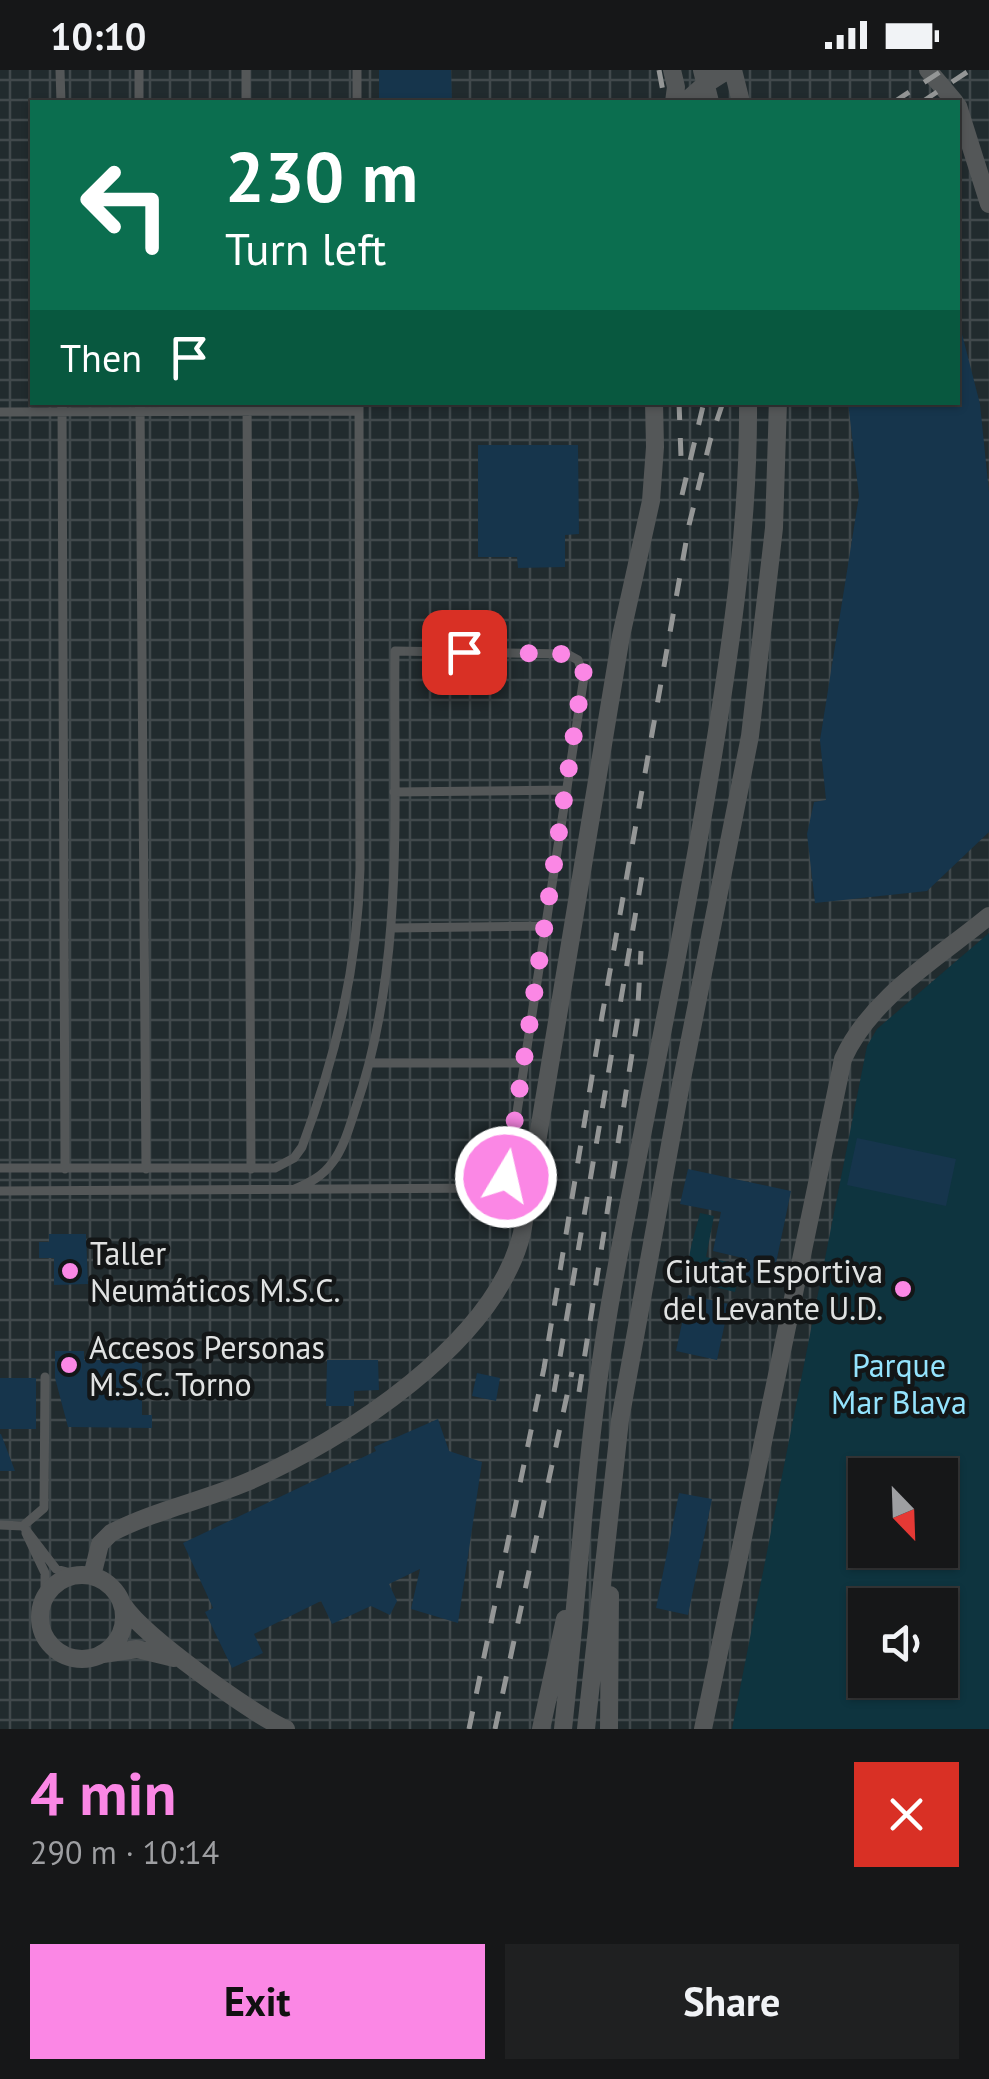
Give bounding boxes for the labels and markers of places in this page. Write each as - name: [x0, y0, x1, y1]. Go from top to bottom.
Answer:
- pin: [422, 610, 507, 695]
- place label: Taller Neumáticos M.S.C.: [90, 1232, 340, 1311]
- place label: Ciutat Esportiva del Levante U.D.: [663, 1250, 883, 1329]
- marker: Taller Neumáticos M.S.C.: [59, 1260, 81, 1282]
- marker: Ciutat Esportiva del Levante U.D.: [892, 1278, 914, 1300]
- place label: Accesos Personas M.S.C. Torno: [89, 1326, 325, 1405]
- marker: Accesos Personas M.S.C. Torno: [58, 1354, 80, 1376]

